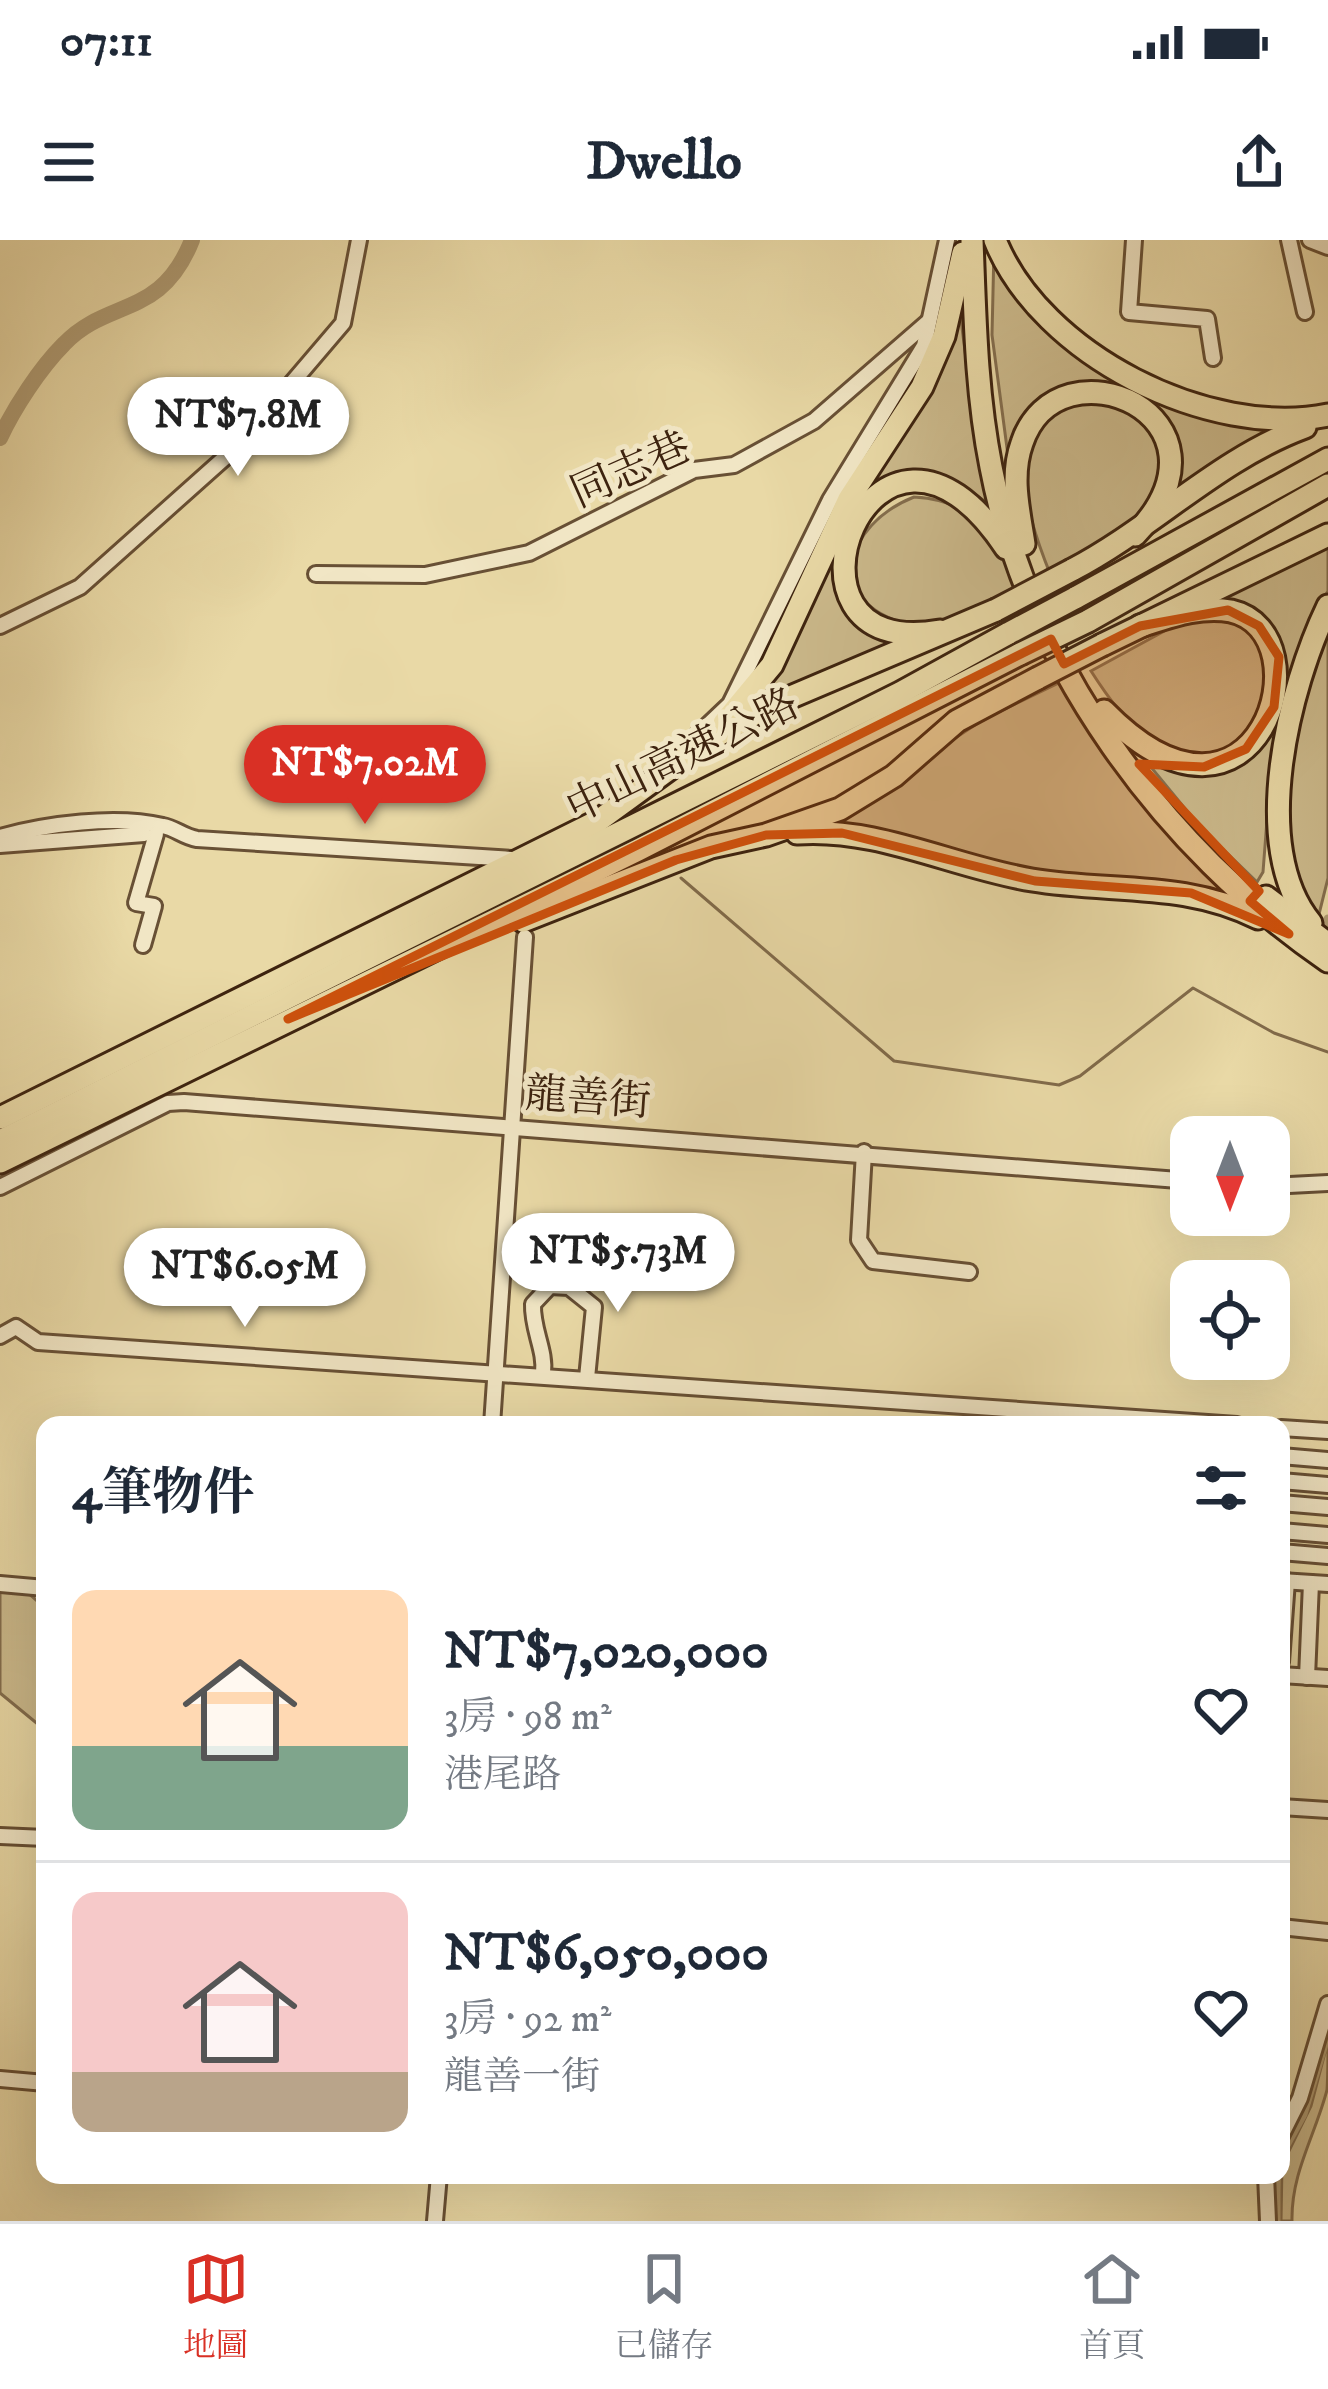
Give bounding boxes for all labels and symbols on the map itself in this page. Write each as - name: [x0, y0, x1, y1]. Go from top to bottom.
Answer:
- pin: NT$7.8M: [127, 377, 349, 479]
- street label: 同志巷: [563, 422, 699, 520]
- street label: 中山高速公路: [558, 678, 808, 836]
- pin: NT$7.02M: [241, 725, 489, 827]
- street label: 龍善街: [523, 1069, 653, 1129]
- north arrow: [1170, 1116, 1290, 1236]
- pin: NT$5.73M: [494, 1213, 742, 1315]
- pin: NT$6.05M: [121, 1228, 369, 1330]

